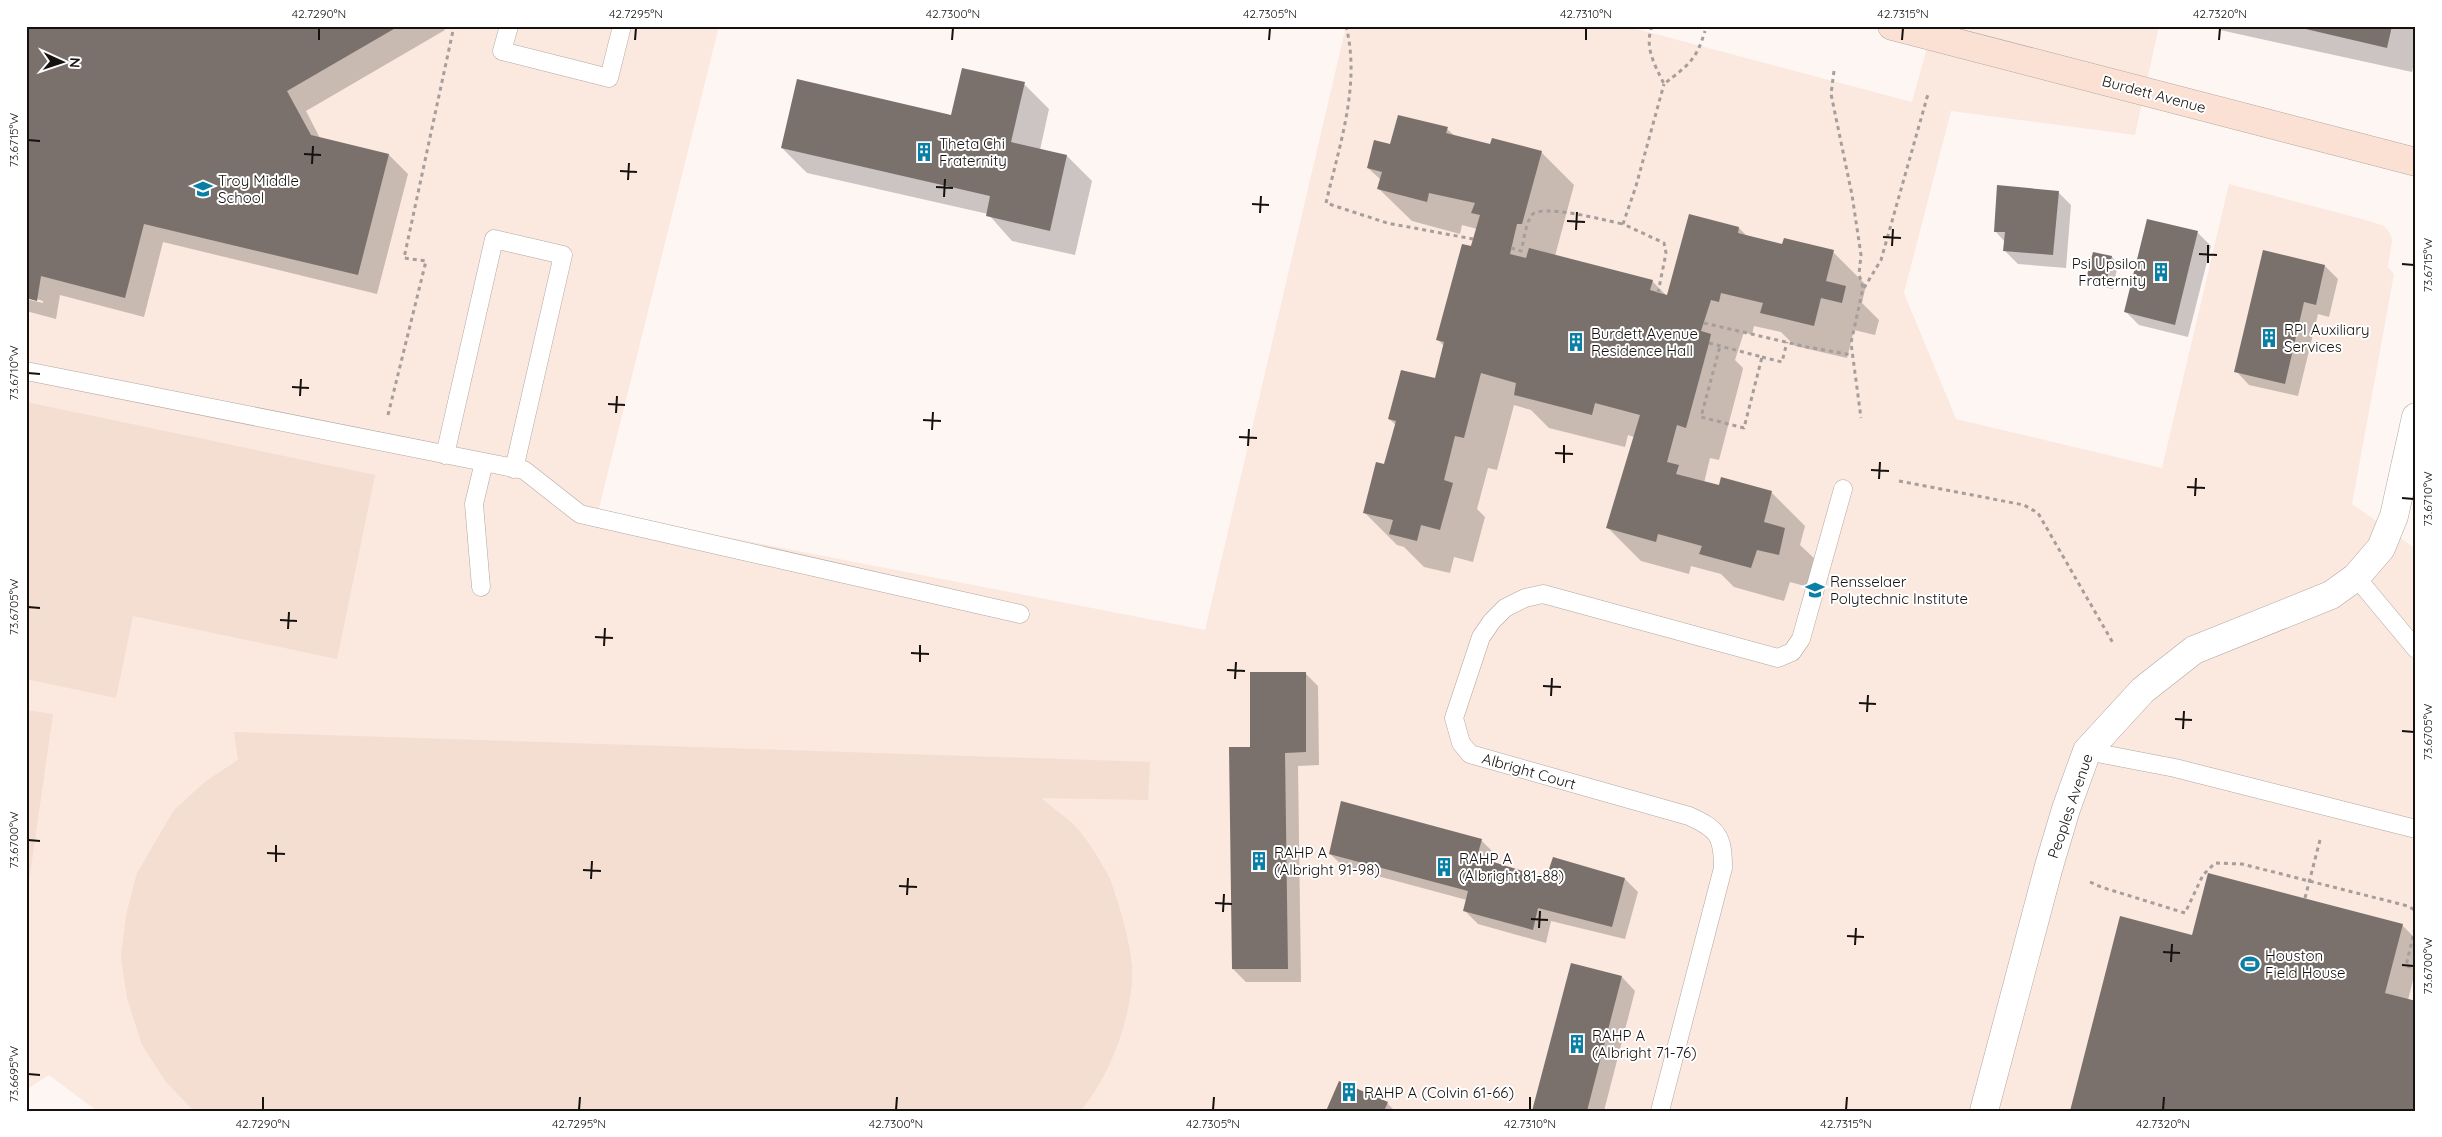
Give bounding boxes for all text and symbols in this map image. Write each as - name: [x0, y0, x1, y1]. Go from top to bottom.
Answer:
- text: 42.7290°N: [292, 6, 346, 21]
- text: 42.7295°N: [609, 6, 663, 21]
- text: 42.7300°N: [926, 6, 980, 21]
- text: 42.7305°N: [1243, 6, 1297, 21]
- text: 42.7310°N: [1560, 6, 1612, 21]
- text: 42.7315°N: [1877, 6, 1929, 21]
- text: 42.7320°N: [2193, 6, 2247, 21]
- north arrow: [38, 38, 88, 88]
- text: N: [66, 57, 84, 68]
- street label: Burdett Avenue: [2100, 71, 2208, 117]
- text: 73.6715°W: [6, 112, 21, 167]
- place label: Theta Chi Fraternity: [939, 134, 1007, 170]
- building icon: Theta Chi Fraternity: [913, 141, 935, 163]
- place label: Troy Middle School: [218, 171, 299, 207]
- school or university icon: Troy Middle School: [192, 178, 214, 200]
- text: 73.6715°W: [2420, 237, 2435, 292]
- place label: Psi Upsilon Fraternity: [2072, 254, 2146, 290]
- building icon: Psi Upsilon Fraternity: [2150, 261, 2172, 283]
- place label: RPI Auxiliary Services: [2284, 320, 2369, 356]
- place label: Burdett Avenue Residence Hall: [1591, 324, 1698, 360]
- building icon: RPI Auxiliary Services: [2258, 327, 2280, 349]
- building icon: Burdett Avenue Residence Hall: [1565, 331, 1587, 353]
- text: 73.6710°W: [6, 345, 21, 400]
- text: 73.6710°W: [2420, 471, 2435, 526]
- place label: Rensselaer Polytechnic Institute: [1830, 572, 1968, 608]
- text: 73.6705°W: [6, 578, 21, 635]
- school or university icon: Rensselaer Polytechnic Institute: [1804, 579, 1826, 601]
- text: 73.6705°W: [2420, 703, 2435, 760]
- street label: Albright Court: [1480, 749, 1578, 793]
- street label: Peoples Avenue: [2043, 751, 2097, 861]
- text: 73.6700°W: [6, 811, 21, 869]
- place label: RAHP A (Albright 91-98): [1274, 843, 1380, 879]
- place label: RAHP A (Albright 81-88): [1459, 849, 1564, 885]
- building icon: RAHP A (Albright 91-98): [1248, 850, 1270, 872]
- building icon: RAHP A (Albright 81-88): [1433, 856, 1455, 878]
- text: 73.6700°W: [2420, 937, 2435, 995]
- place label: Houston Field House: [2265, 946, 2346, 982]
- sports icon: Houston Field House: [2239, 953, 2261, 975]
- place label: RAHP A (Albright 71-76): [1592, 1026, 1697, 1062]
- building icon: RAHP A (Albright 71-76): [1566, 1033, 1588, 1055]
- text: 73.6695°W: [6, 1045, 21, 1102]
- building icon: RAHP A (Colvin 61-66): [1338, 1081, 1360, 1103]
- place label: RAHP A (Colvin 61-66): [1364, 1083, 1514, 1102]
- text: 42.7290°N: [236, 1116, 290, 1131]
- text: 42.7295°N: [552, 1116, 606, 1131]
- text: 42.7300°N: [869, 1116, 923, 1131]
- text: 42.7305°N: [1186, 1116, 1240, 1131]
- text: 42.7310°N: [1504, 1116, 1556, 1131]
- text: 42.7315°N: [1820, 1116, 1872, 1131]
- text: 42.7320°N: [2136, 1116, 2190, 1131]

